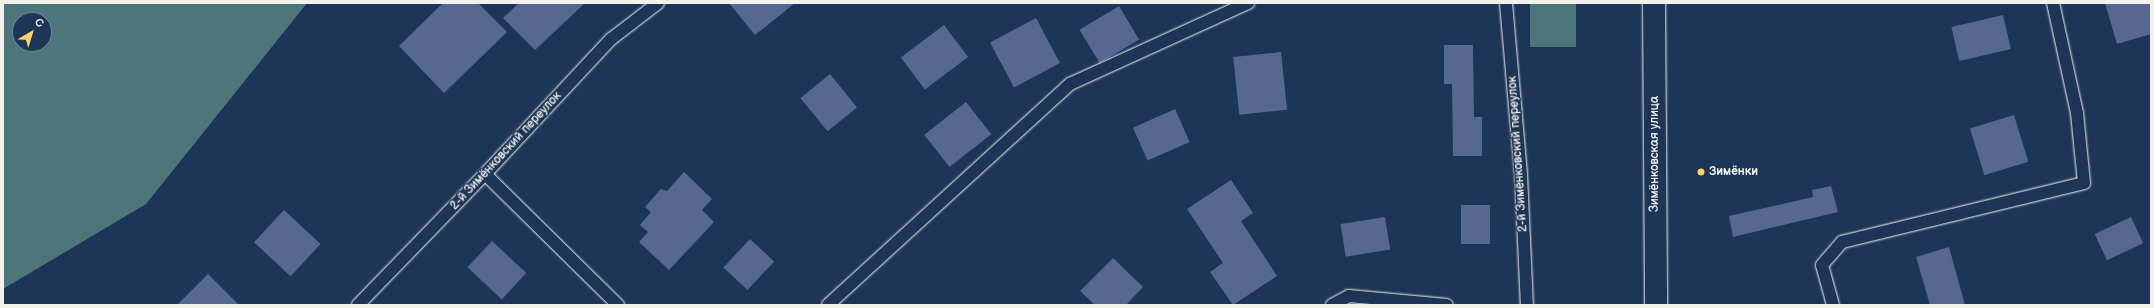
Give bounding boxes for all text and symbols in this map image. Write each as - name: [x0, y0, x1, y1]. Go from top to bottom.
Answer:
- north arrow: [12, 12, 52, 52]
- text: С: [32, 15, 46, 30]
- street label: 2-й Зимёнковский переулок: [1505, 75, 1531, 233]
- street label: 2-й Зимёнковский переулок: [447, 89, 565, 213]
- street label: Зимёнковская улица: [1648, 96, 1662, 212]
- place label: Зимёнки: [1709, 165, 1758, 179]
- marker: Зимёнки: [1696, 167, 1706, 177]

